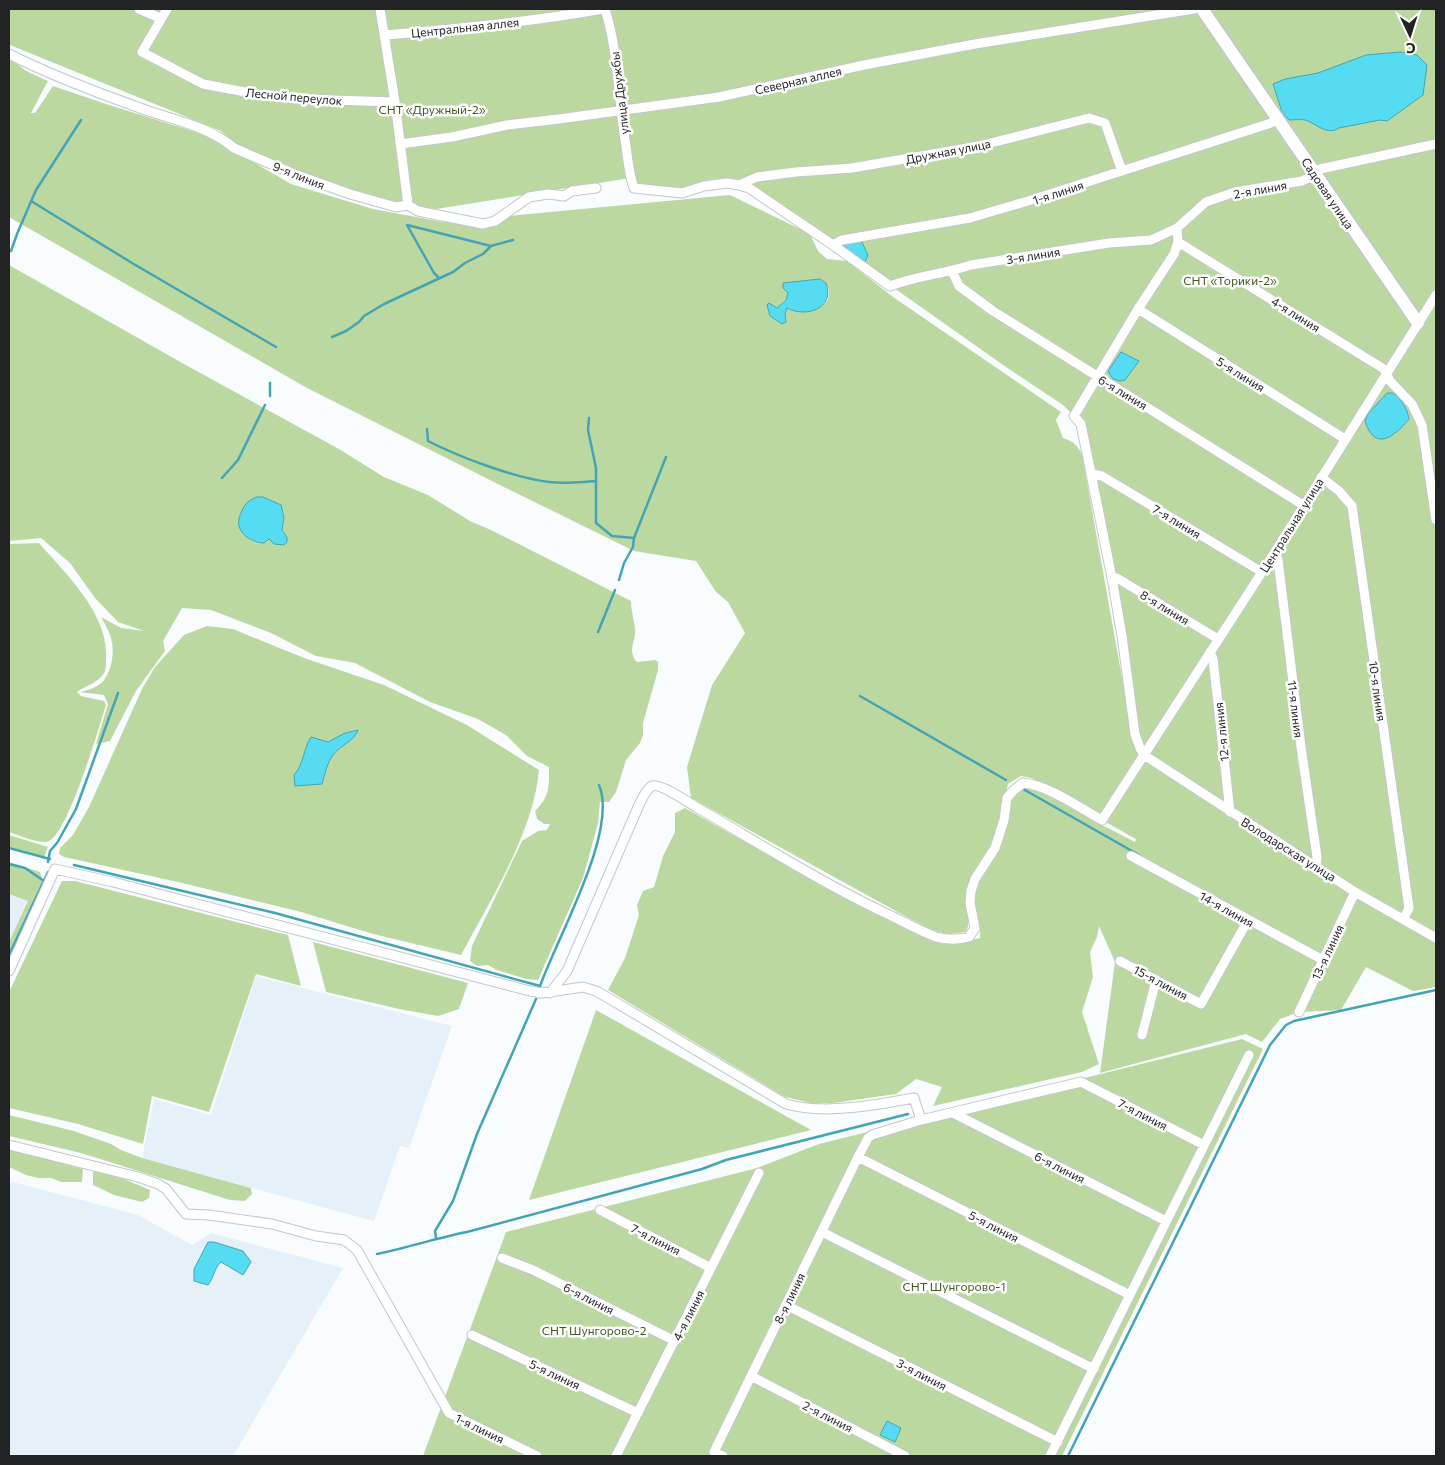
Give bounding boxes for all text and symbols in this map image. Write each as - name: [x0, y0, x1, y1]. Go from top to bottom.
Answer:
- north arrow: [1385, 10, 1435, 60]
- street label: Центральная аллея: [410, 14, 520, 40]
- text: С: [1406, 40, 1416, 57]
- street label: улица Дружбы: [607, 51, 631, 135]
- street label: Северная аллея: [753, 63, 843, 97]
- street label: Лесной переулок: [245, 85, 344, 107]
- park label: СНТ «Дружный-2»: [379, 102, 486, 116]
- street label: Дружная улица: [904, 136, 992, 166]
- street label: Садовая улица: [1299, 155, 1357, 231]
- street label: 9-я линия: [271, 158, 327, 192]
- street label: 1-я линия: [1031, 177, 1085, 207]
- street label: 2-я линия: [1232, 177, 1288, 201]
- street label: 3-я линия: [1005, 244, 1061, 266]
- park label: СНТ «Торики-2»: [1183, 273, 1277, 287]
- street label: 4-я линия: [1269, 294, 1323, 334]
- street label: 5-я линия: [1214, 354, 1268, 394]
- street label: 6-я линия: [1096, 372, 1150, 412]
- street label: Центральная улица: [1256, 475, 1326, 575]
- street label: 7-я линия: [1150, 501, 1204, 541]
- street label: 8-я линия: [1138, 587, 1192, 627]
- street label: 10-я линия: [1367, 660, 1389, 722]
- street label: 11-я линия: [1286, 679, 1306, 739]
- street label: 12-я линия: [1211, 702, 1231, 762]
- street label: Володарская улица: [1239, 814, 1339, 884]
- street label: 14-я линия: [1197, 888, 1257, 930]
- street label: 13-я линия: [1308, 922, 1346, 982]
- street label: 15-я линия: [1131, 962, 1191, 1002]
- street label: 7-я линия: [1116, 1096, 1170, 1132]
- street label: 6-я линия: [1032, 1148, 1088, 1186]
- street label: 5-я линия: [967, 1207, 1021, 1245]
- street label: 7-я линия: [629, 1221, 683, 1257]
- street label: 8-я линия: [771, 1270, 807, 1326]
- street label: 6-я линия: [561, 1279, 617, 1317]
- park label: СНТ Шунгорово-1: [902, 1279, 1006, 1293]
- street label: 4-я линия: [669, 1287, 707, 1343]
- park label: СНТ Шунгорово-2: [542, 1323, 647, 1337]
- street label: 3-я линия: [895, 1355, 949, 1393]
- street label: 5-я линия: [527, 1356, 583, 1392]
- street label: 2-я линия: [801, 1397, 855, 1435]
- street label: 1-я линия: [453, 1410, 507, 1446]

